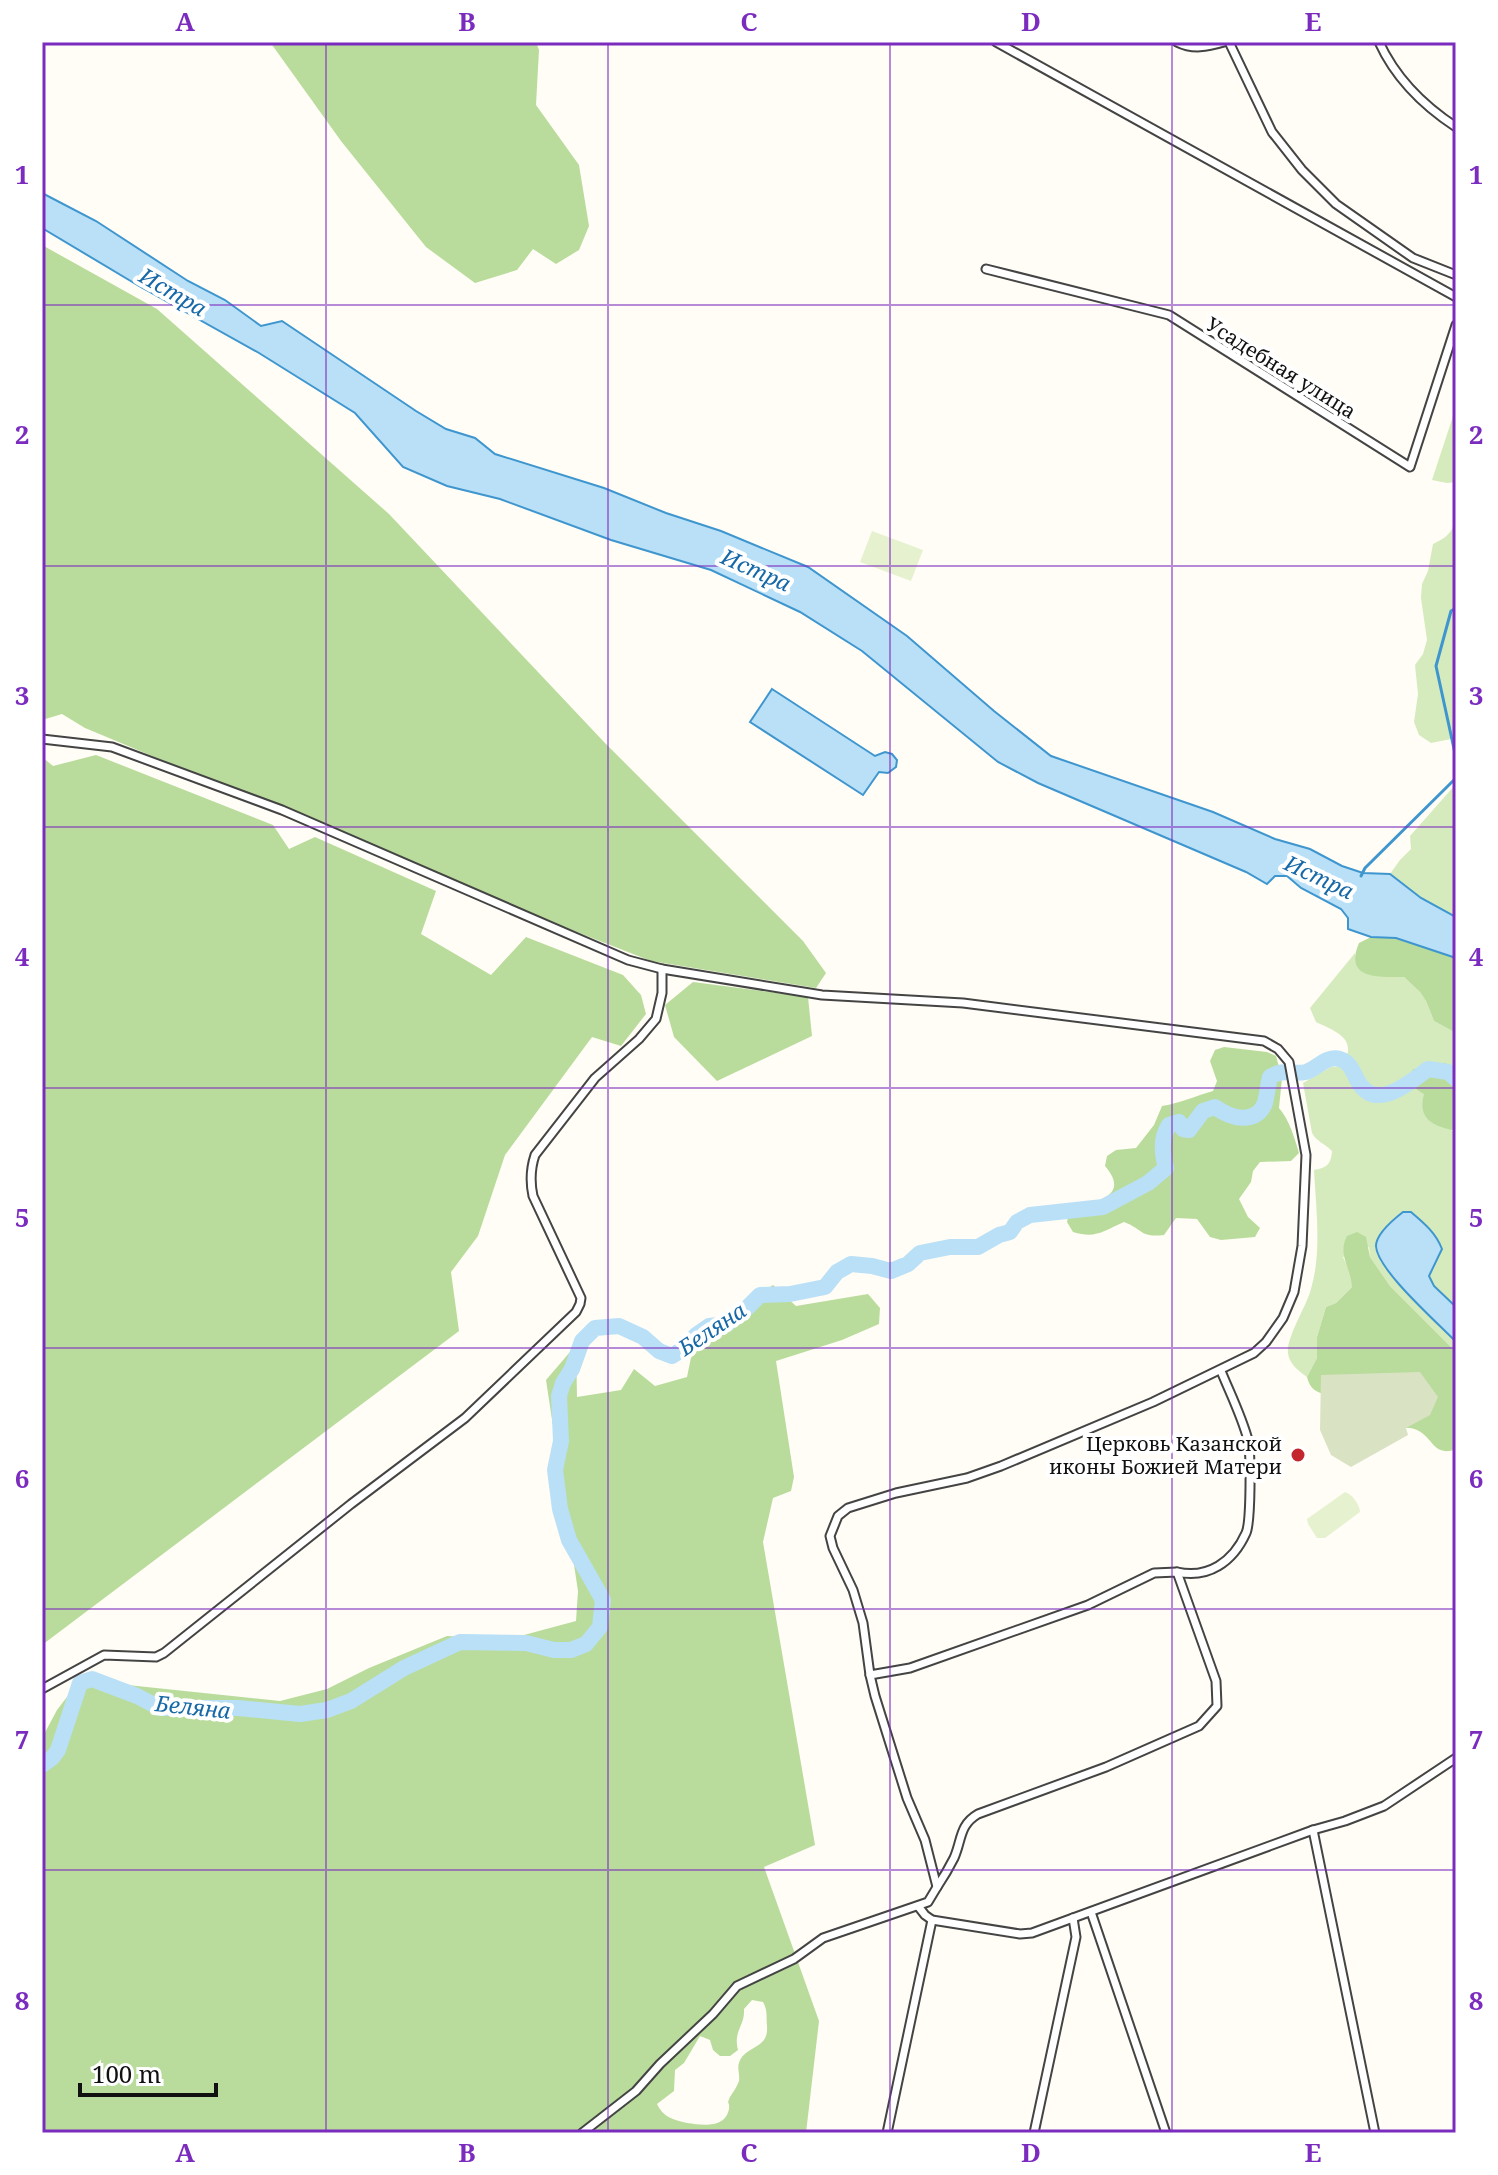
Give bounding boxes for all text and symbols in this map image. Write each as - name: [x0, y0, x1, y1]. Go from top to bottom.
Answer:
- text: A: [175, 3, 195, 39]
- text: B: [458, 3, 476, 39]
- text: C: [740, 3, 758, 39]
- text: D: [1021, 3, 1041, 39]
- text: E: [1305, 3, 1322, 39]
- text: 1: [15, 156, 29, 192]
- text: 1: [1469, 156, 1483, 192]
- water label: Истра: [133, 259, 213, 323]
- street label: Усадебная улица: [1201, 311, 1361, 425]
- text: 2: [15, 416, 29, 452]
- text: 2: [1469, 416, 1483, 452]
- water label: Истра: [716, 540, 796, 598]
- text: 3: [15, 677, 29, 713]
- text: 3: [1469, 677, 1483, 713]
- water label: Истра: [1279, 847, 1359, 905]
- text: 4: [15, 938, 30, 974]
- text: 4: [1469, 938, 1484, 974]
- text: 5: [15, 1199, 29, 1235]
- text: 5: [1469, 1199, 1483, 1235]
- water label: Беляна: [671, 1294, 752, 1362]
- place label: Церковь Казанской иконы Божией Матери: [1049, 1430, 1282, 1480]
- marker: Церковь Казанской иконы Божией Матери: [1289, 1446, 1307, 1464]
- text: 6: [15, 1460, 29, 1496]
- text: 6: [1469, 1460, 1483, 1496]
- water label: Беляна: [153, 1687, 233, 1725]
- text: 7: [15, 1721, 29, 1757]
- text: 7: [1469, 1721, 1483, 1757]
- text: 8: [15, 1982, 29, 2018]
- text: 8: [1469, 1982, 1483, 2018]
- scale bar: [80, 2047, 216, 2097]
- text: 100 m: [92, 2057, 161, 2090]
- text: A: [175, 2134, 195, 2170]
- text: B: [458, 2134, 476, 2170]
- text: C: [740, 2134, 758, 2170]
- text: D: [1021, 2134, 1041, 2170]
- text: E: [1305, 2134, 1322, 2170]

